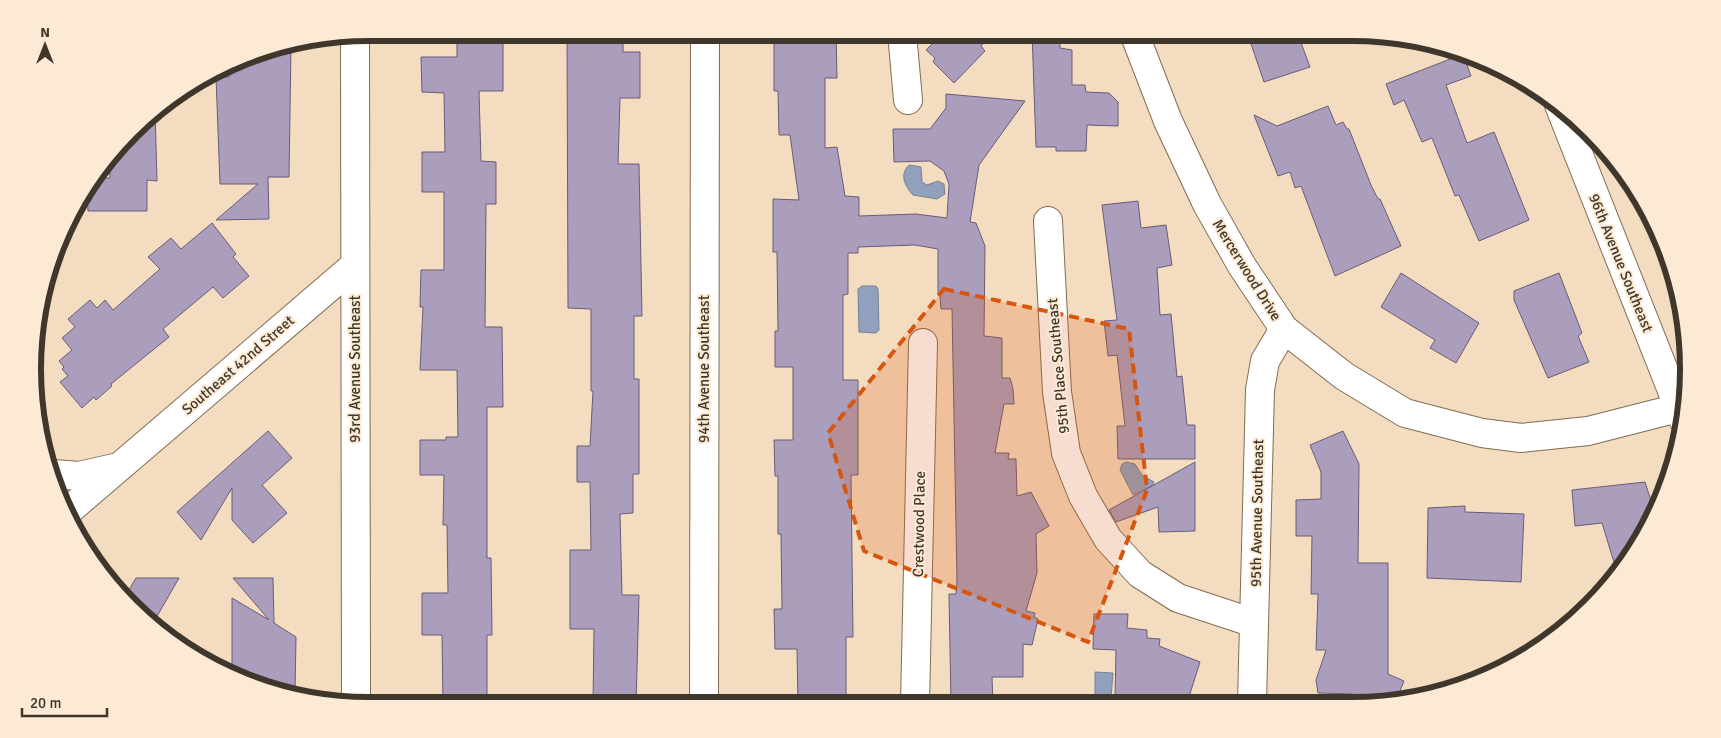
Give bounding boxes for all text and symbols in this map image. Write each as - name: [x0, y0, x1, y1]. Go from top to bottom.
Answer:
- north arrow: [20, 20, 70, 70]
- text: N: [40, 24, 50, 41]
- street label: 96th Avenue Southeast: [1585, 191, 1657, 335]
- street label: Mercerwood Drive: [1209, 216, 1285, 324]
- street label: 93rd Avenue Southeast: [346, 295, 364, 443]
- street label: 94th Avenue Southeast: [695, 295, 713, 443]
- street label: 95th Place Southeast: [1043, 298, 1073, 434]
- street label: Southeast 42nd Street: [178, 311, 298, 419]
- street label: 95th Avenue Southeast: [1247, 439, 1267, 587]
- street label: Crestwood Place: [909, 471, 929, 577]
- scale bar: [22, 686, 108, 718]
- text: 20 m: [30, 694, 61, 712]

